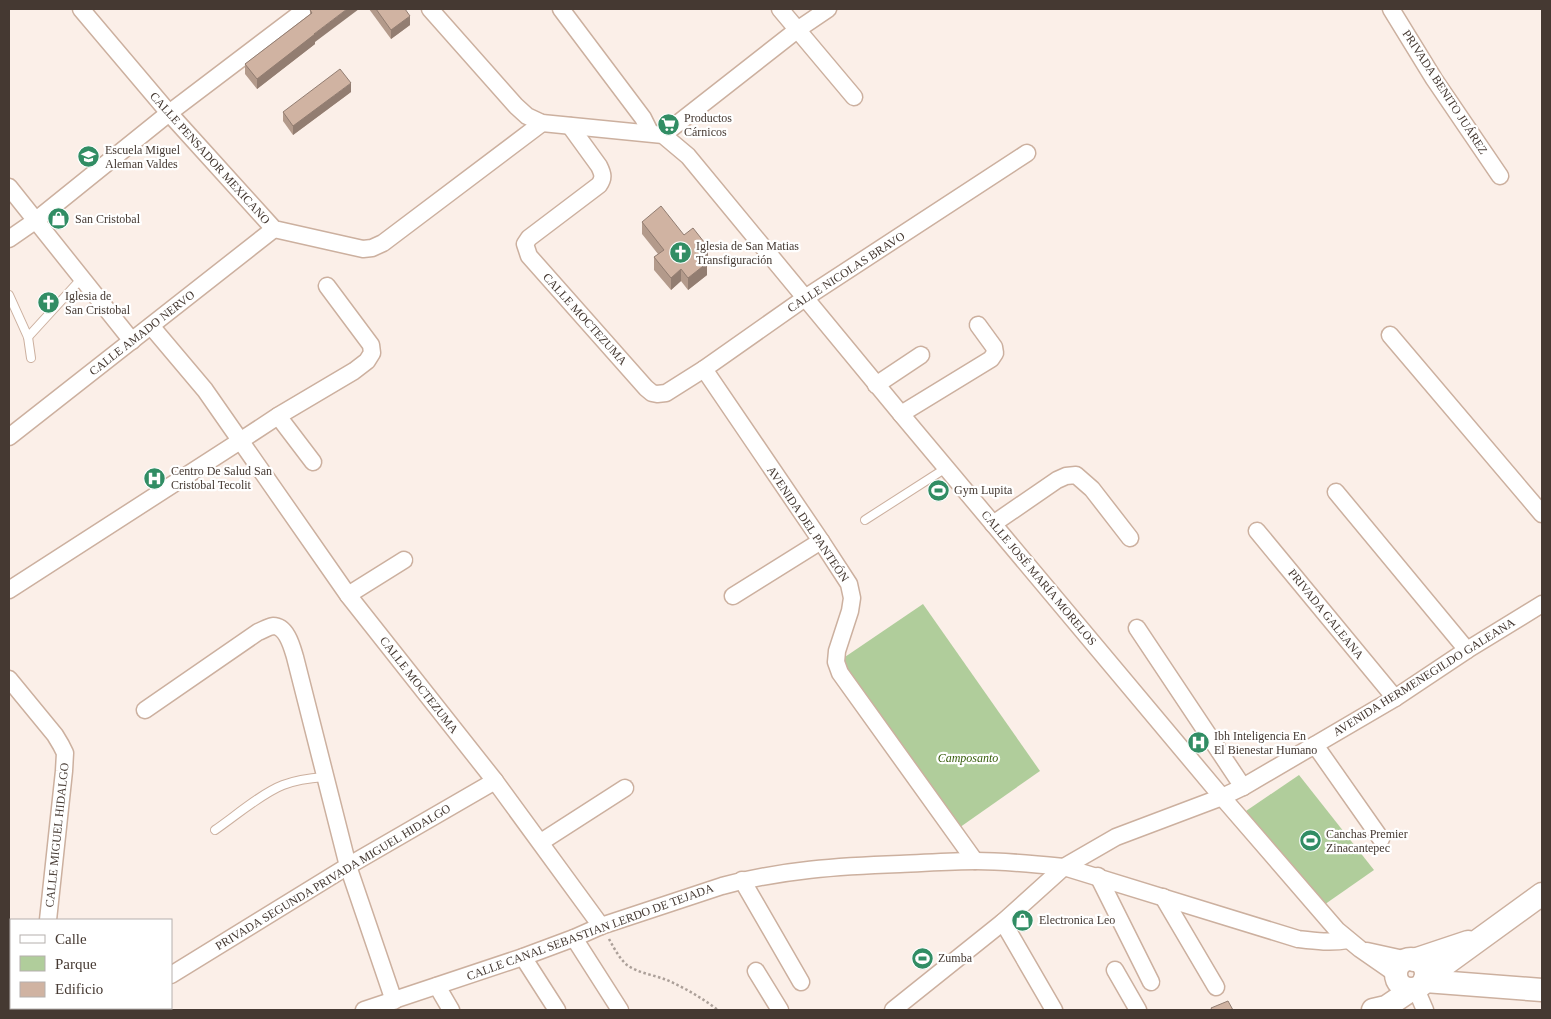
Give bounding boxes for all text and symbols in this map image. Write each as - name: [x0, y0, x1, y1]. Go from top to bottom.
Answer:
- street label: PRIVADA BENITO JUÁREZ: [1399, 27, 1491, 157]
- street label: CALLE PENSADOR MEXICANO: [147, 89, 273, 227]
- place label: Productos Cárnicos: [684, 111, 732, 139]
- supermarket icon: Productos Cárnicos: [656, 113, 680, 137]
- place label: Escuela Miguel Aleman Valdes: [105, 143, 181, 171]
- school or university icon: Escuela Miguel Aleman Valdes: [77, 145, 101, 169]
- shop icon: San Cristobal: [47, 207, 71, 231]
- place label: San Cristobal: [75, 212, 141, 226]
- street label: CALLE NICOLAS BRAVO: [785, 229, 908, 315]
- place label: Iglesia de San Matias Transfiguración: [696, 239, 799, 267]
- church icon: Iglesia de San Matias Transfiguración: [668, 241, 692, 265]
- street label: CALLE MOCTEZUMA: [540, 270, 630, 368]
- street label: CALLE AMADO NERVO: [87, 287, 198, 378]
- place label: Iglesia de San Cristobal: [65, 289, 131, 317]
- church icon: Iglesia de San Cristobal: [37, 291, 61, 315]
- place label: Centro De Salud San Cristobal Tecolit: [171, 464, 272, 492]
- street label: AVENIDA DEL PANTEÓN: [764, 464, 852, 585]
- hospital icon: Centro De Salud San Cristobal Tecolit: [143, 466, 167, 490]
- sports icon: Gym Lupita: [926, 478, 950, 502]
- place label: Gym Lupita: [954, 483, 1013, 497]
- street label: CALLE JOSÉ MARÍA MORELOS: [978, 508, 1100, 648]
- street label: PRIVADA GALEANA: [1285, 566, 1367, 662]
- street label: AVENIDA HERMENEGILDO GALEANA: [1330, 615, 1518, 739]
- street label: CALLE MOCTEZUMA: [377, 634, 461, 736]
- place label: Ibh Inteligencia En El Bienestar Humano: [1214, 729, 1317, 757]
- hospital icon: Ibh Inteligencia En El Bienestar Humano: [1186, 731, 1210, 755]
- park label: Camposanto: [938, 751, 998, 765]
- street label: CALLE MIGUEL HIDALGO: [42, 762, 72, 908]
- street label: PRIVADA SEGUNDA PRIVADA MIGUEL HIDALGO: [213, 801, 453, 953]
- place label: Canchas Premier Zinacantepec: [1326, 827, 1408, 855]
- sports icon: Canchas Premier Zinacantepec: [1298, 829, 1322, 853]
- street label: CALLE CANAL SEBASTIAN LERDO DE TEJADA: [465, 881, 716, 983]
- shop icon: Electronica Leo: [1011, 908, 1035, 932]
- place label: Electronica Leo: [1039, 913, 1115, 927]
- legend: [10, 919, 172, 1009]
- text: Calle: [55, 931, 87, 947]
- sports icon: Zumba: [910, 946, 934, 970]
- place label: Zumba: [938, 951, 973, 965]
- text: Parque: [55, 956, 97, 972]
- text: Edificio: [55, 981, 103, 997]

